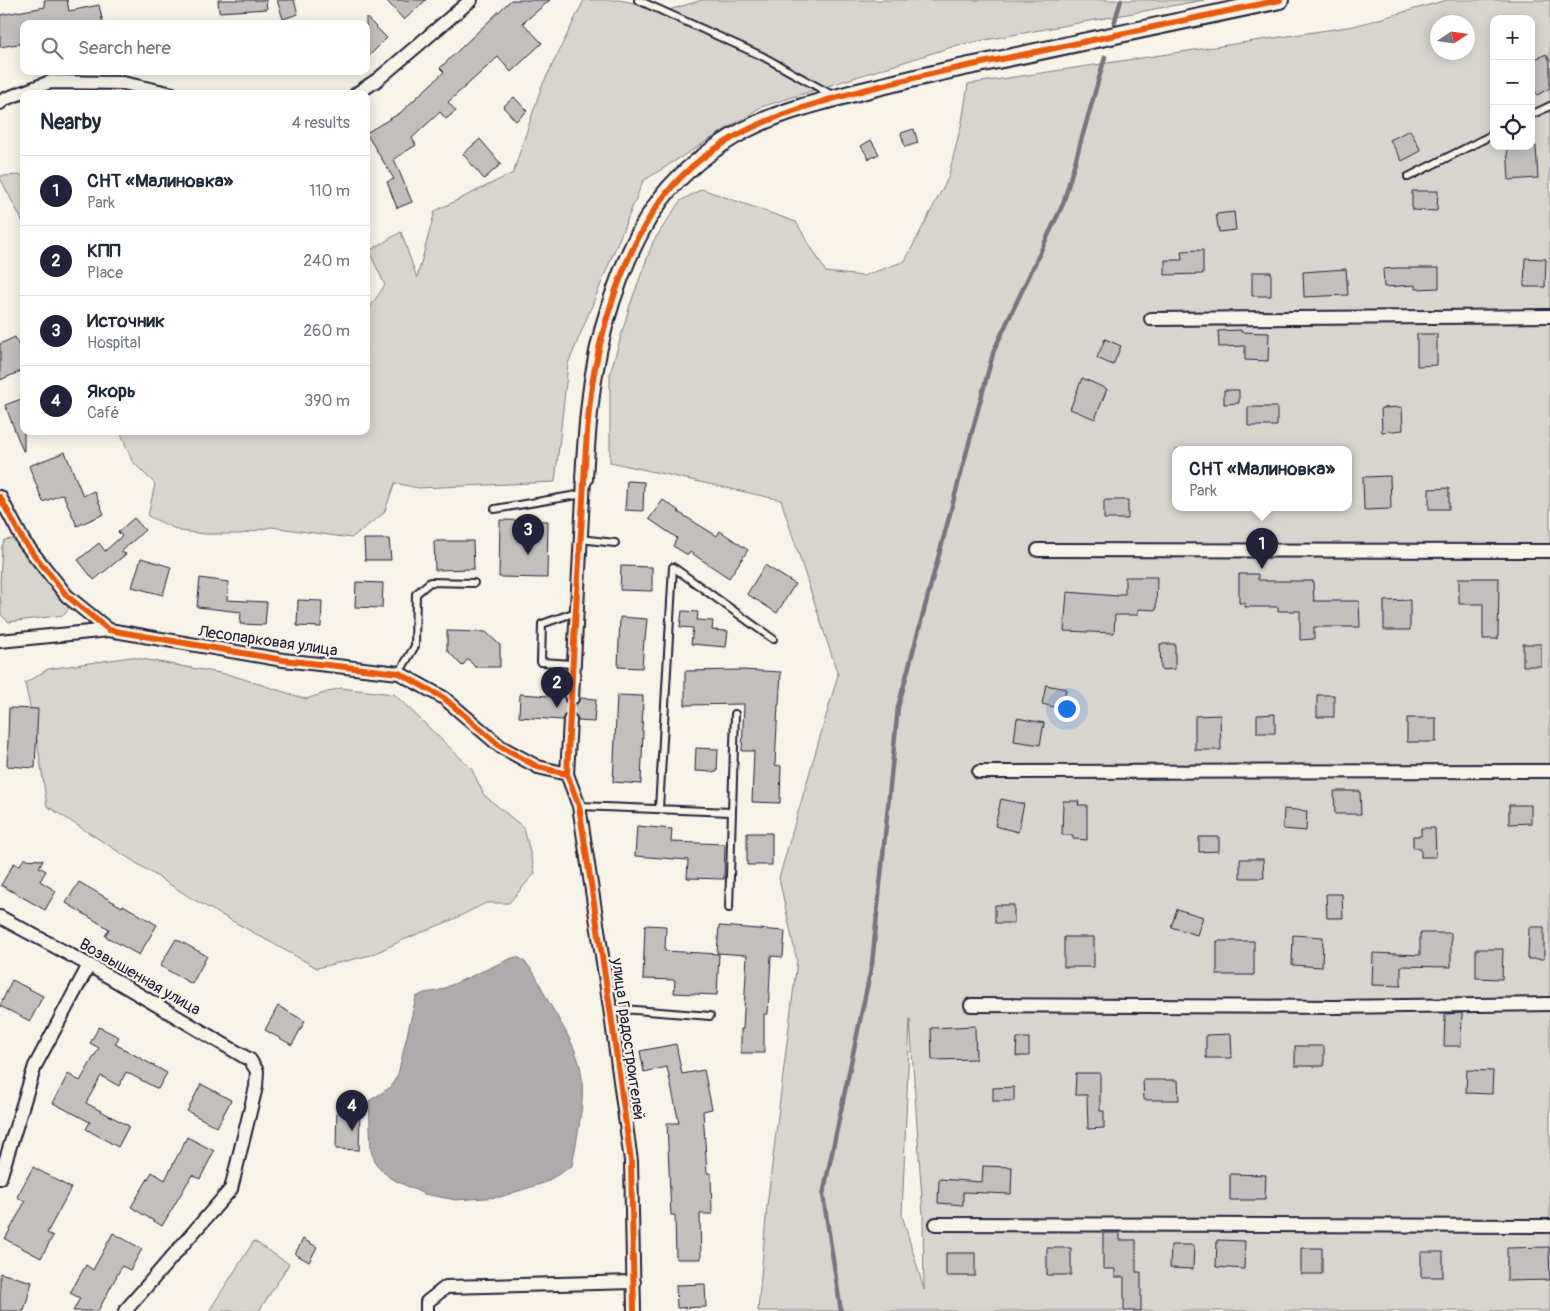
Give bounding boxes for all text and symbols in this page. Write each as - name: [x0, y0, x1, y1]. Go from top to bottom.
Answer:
- north arrow: [1430, 15, 1475, 60]
- map controls: [1490, 15, 1535, 150]
- button: +: [1490, 15, 1535, 60]
- search box: [20, 20, 370, 75]
- icon: search: [38, 34, 66, 62]
- text: Search here: [78, 36, 171, 60]
- button: −: [1490, 60, 1535, 105]
- button: locate: [1490, 105, 1535, 150]
- text: Nearby: [40, 109, 101, 136]
- text: 4 results: [292, 113, 350, 133]
- text: СНТ «Малиновка»: [87, 169, 233, 193]
- text: 1: [53, 181, 59, 201]
- text: 110 m: [309, 181, 350, 201]
- text: Park: [87, 193, 115, 213]
- text: КПП: [87, 239, 121, 263]
- text: 2: [52, 251, 60, 271]
- text: 240 m: [303, 251, 350, 271]
- text: Place: [87, 263, 123, 283]
- text: Источник: [87, 309, 165, 333]
- text: 3: [52, 321, 60, 341]
- text: 260 m: [303, 321, 350, 341]
- text: Hospital: [87, 333, 141, 353]
- text: Якорь: [87, 379, 136, 403]
- text: 4: [51, 391, 61, 411]
- text: 390 m: [304, 391, 350, 411]
- text: Café: [87, 403, 119, 423]
- popup: [1172, 446, 1352, 511]
- text: СНТ «Малиновка»: [1189, 457, 1335, 481]
- text: Park: [1189, 481, 1217, 501]
- pin: 3: [512, 514, 544, 555]
- pin: 1: [1246, 528, 1278, 569]
- street label: Лесопарковая улица: [196, 621, 339, 661]
- pin: 2: [541, 667, 573, 708]
- your location: [1054, 696, 1080, 722]
- street label: Возвышенная улица: [76, 934, 204, 1020]
- street label: улица Градостроителей: [607, 956, 649, 1121]
- pin: 4: [336, 1090, 368, 1131]

